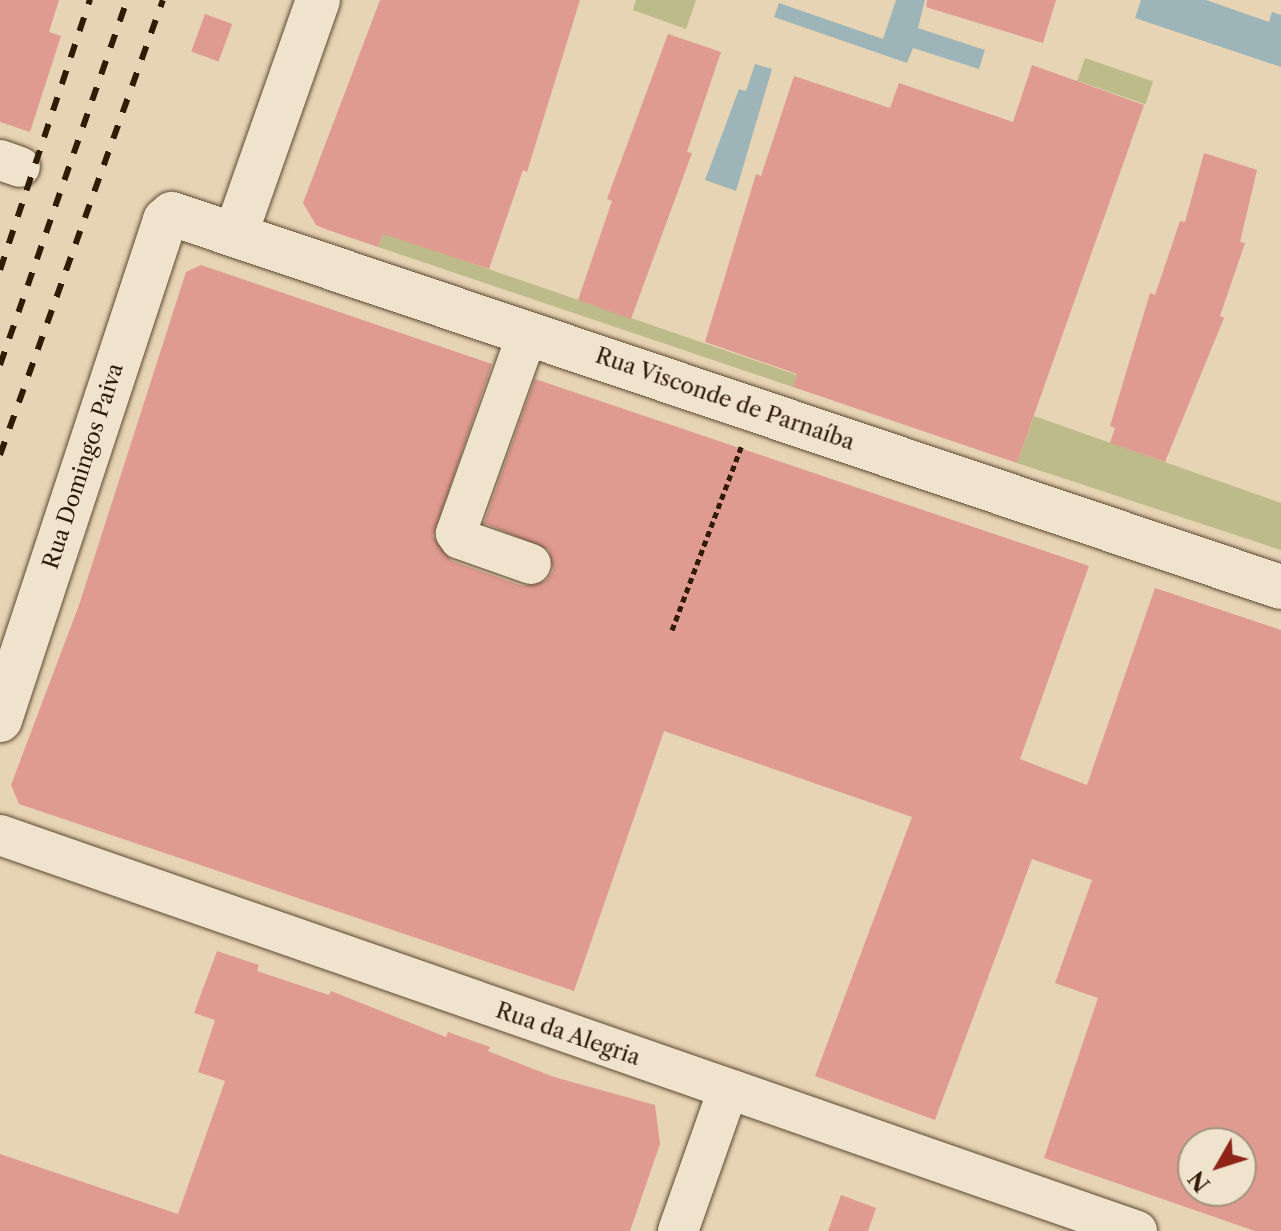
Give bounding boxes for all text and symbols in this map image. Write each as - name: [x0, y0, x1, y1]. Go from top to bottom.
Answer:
- street label: Rua Visconde de Parnaíba: [592, 342, 858, 456]
- street label: Rua Domingos Paiva: [37, 360, 129, 572]
- street label: Rua da Alegria: [492, 997, 644, 1071]
- north arrow: [1177, 1127, 1257, 1207]
- text: N: [1183, 1165, 1216, 1197]

